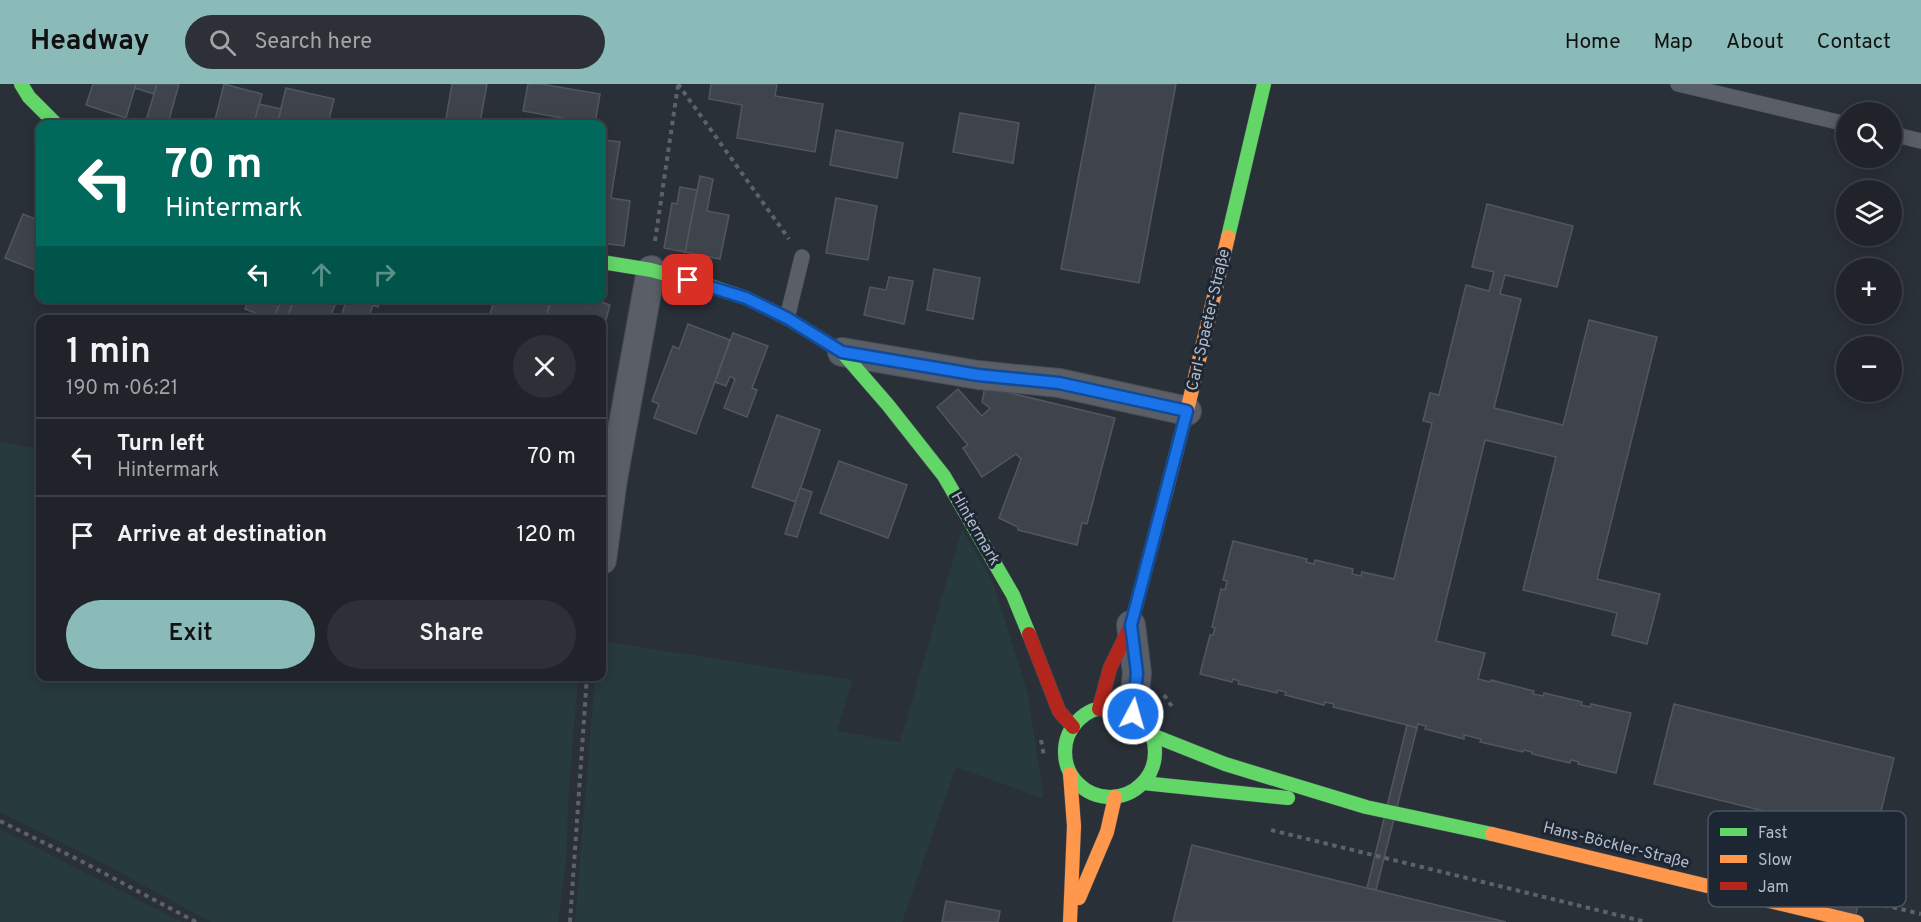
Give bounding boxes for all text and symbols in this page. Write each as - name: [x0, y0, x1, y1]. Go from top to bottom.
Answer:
- search box: [185, 15, 605, 69]
- text: Headway: [30, 24, 149, 60]
- icon: search: [206, 26, 239, 59]
- text: Search here: [254, 29, 372, 56]
- text: Home: [1565, 29, 1621, 56]
- text: Map: [1654, 29, 1693, 56]
- text: About: [1726, 29, 1784, 56]
- text: Contact: [1817, 29, 1891, 56]
- map controls: [1836, 102, 1902, 402]
- button: search: [1836, 102, 1902, 168]
- text: 70 m: [165, 140, 263, 193]
- icon: left: [66, 144, 144, 222]
- button: layers: [1836, 180, 1902, 246]
- text: Hintermark: [165, 192, 303, 226]
- street label: Carl-Spaeter-Straße: [1183, 247, 1235, 393]
- pin: [662, 254, 713, 305]
- icon: left: [242, 258, 275, 291]
- icon: ahead: [305, 258, 338, 291]
- icon: right: [368, 258, 401, 291]
- button: +: [1836, 258, 1902, 324]
- icon: arrive: [671, 263, 704, 296]
- text: 1 min: [66, 330, 151, 376]
- button: close: [513, 335, 576, 398]
- button: −: [1836, 336, 1902, 402]
- text: 190 m · 06:21: [66, 376, 178, 402]
- text: Turn left: [117, 431, 205, 458]
- icon: left: [66, 441, 99, 474]
- text: 70 m: [527, 444, 576, 471]
- text: Hintermark: [117, 458, 219, 484]
- street label: Hintermark: [946, 489, 1004, 569]
- icon: arrive: [66, 519, 99, 552]
- text: Arrive at destination: [117, 522, 327, 549]
- text: 120 m: [516, 522, 576, 549]
- button: Exit: [66, 600, 315, 669]
- button: Share: [327, 600, 576, 669]
- position arrow: [1101, 682, 1165, 746]
- legend: [1708, 811, 1906, 907]
- street label: Hans-Böckler-Straße: [1541, 818, 1691, 874]
- text: Fast: [1758, 824, 1788, 844]
- text: Slow: [1758, 851, 1792, 871]
- text: Jam: [1758, 878, 1789, 898]

